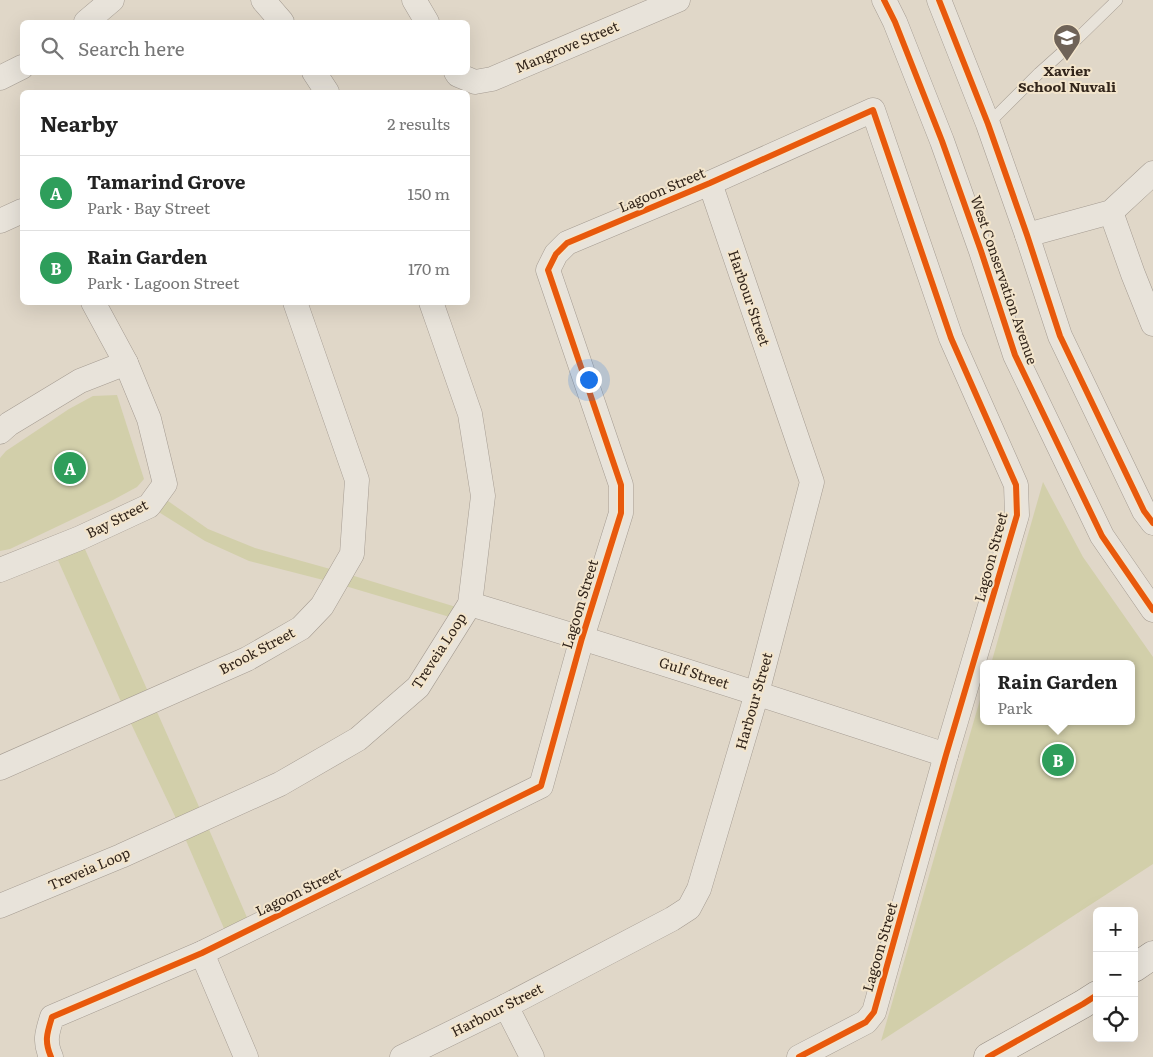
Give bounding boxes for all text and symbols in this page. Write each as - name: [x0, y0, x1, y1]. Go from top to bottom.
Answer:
- street label: Mangrove Street: [512, 15, 622, 77]
- search box: [20, 20, 470, 75]
- school or university icon: Xavier School Nuvali: [1052, 23, 1082, 62]
- icon: search: [38, 34, 66, 62]
- text: Search here: [78, 34, 185, 62]
- place label: Xavier School Nuvali: [1018, 60, 1116, 96]
- text: Nearby: [40, 107, 118, 138]
- text: 2 results: [387, 111, 450, 135]
- street label: Lagoon Street: [615, 162, 708, 216]
- text: Tamarind Grove: [87, 167, 246, 195]
- text: A: [50, 181, 62, 205]
- text: 150 m: [407, 181, 450, 205]
- street label: West Conservation Avenue: [967, 192, 1043, 367]
- text: Park · Bay Street: [87, 195, 210, 219]
- text: Rain Garden: [87, 242, 208, 270]
- street label: Harbour Street: [724, 247, 776, 349]
- text: B: [50, 256, 62, 280]
- text: 170 m: [408, 256, 450, 280]
- text: Park · Lagoon Street: [87, 270, 239, 294]
- your location: [576, 367, 602, 393]
- pin: A: [54, 449, 86, 487]
- street label: Bay Street: [82, 494, 151, 542]
- street label: Lagoon Street: [968, 509, 1012, 604]
- street label: Lagoon Street: [556, 556, 602, 651]
- street label: Treveia Loop: [406, 608, 470, 693]
- street label: Brook Street: [215, 622, 298, 679]
- street label: Harbour Street: [730, 649, 777, 752]
- street label: Gulf Street: [657, 651, 732, 693]
- popup: [980, 660, 1135, 725]
- text: Rain Garden: [997, 667, 1118, 695]
- text: Park: [997, 695, 1032, 719]
- pin: B: [1042, 741, 1074, 779]
- street label: Treveia Loop: [44, 842, 133, 894]
- street label: Lagoon Street: [252, 862, 344, 920]
- street label: Lagoon Street: [857, 899, 901, 994]
- map controls: [1093, 907, 1138, 1042]
- button: +: [1093, 907, 1138, 952]
- button: −: [1093, 952, 1138, 997]
- street label: Harbour Street: [447, 977, 546, 1041]
- button: locate: [1093, 997, 1138, 1042]

